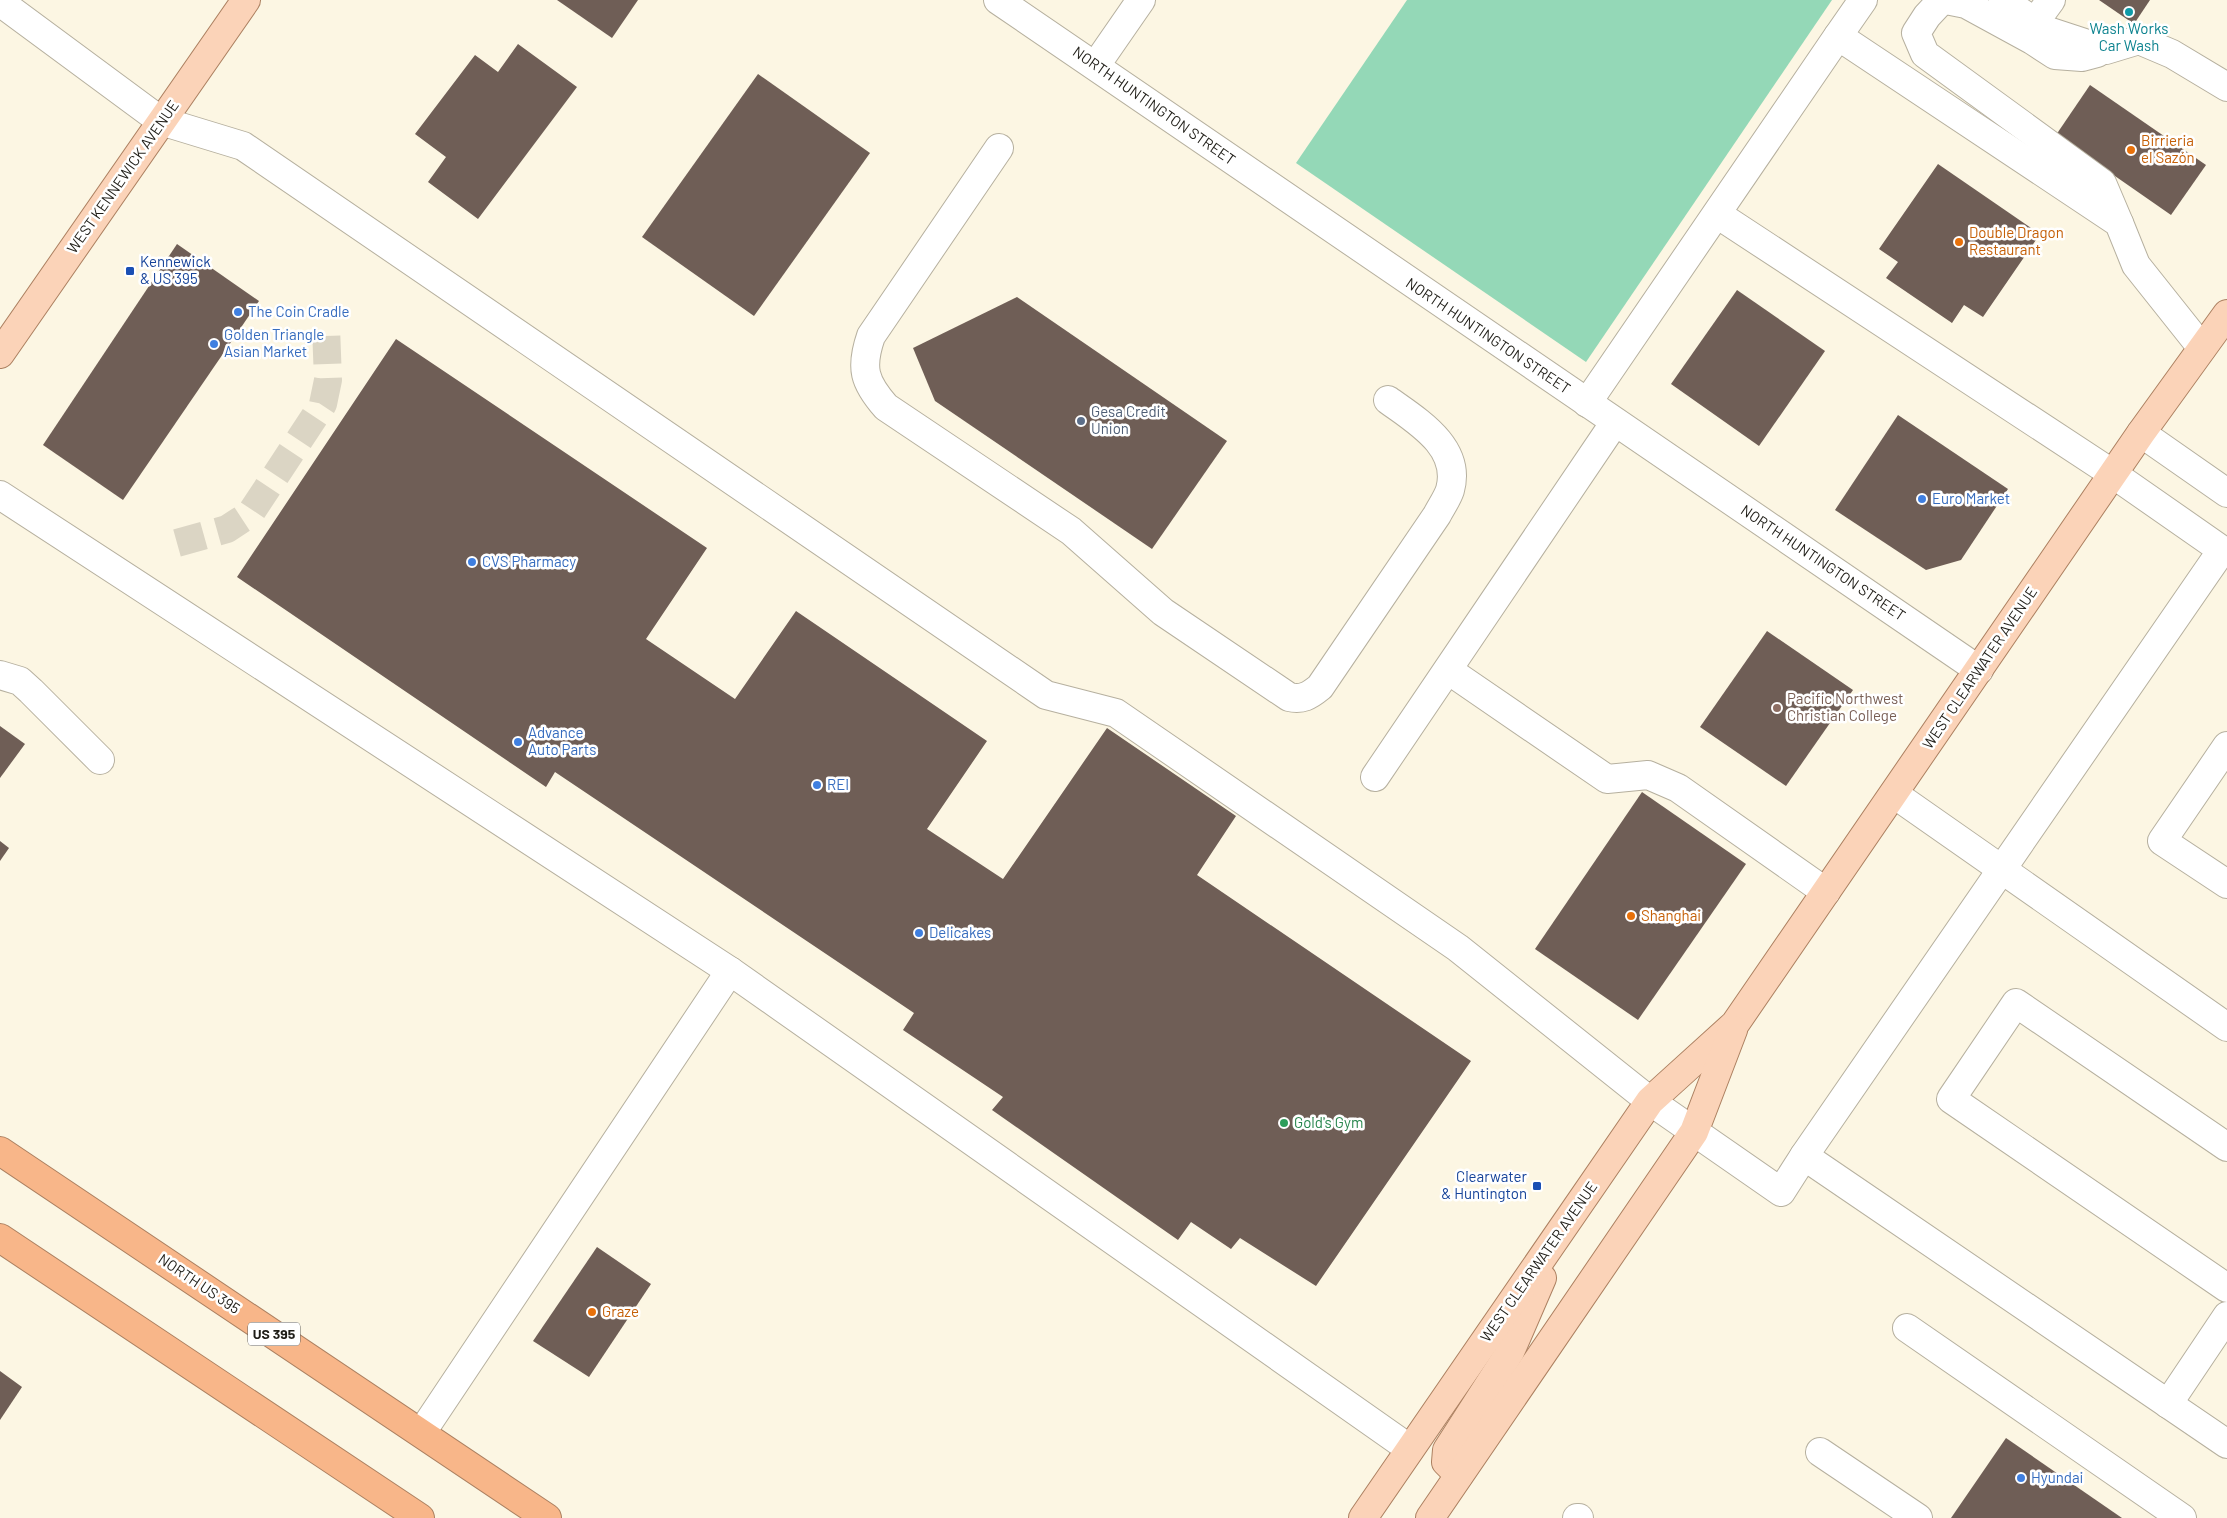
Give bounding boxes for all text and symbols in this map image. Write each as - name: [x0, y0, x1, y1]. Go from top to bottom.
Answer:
- marker: Wash Works Car Wash: [2123, 6, 2135, 18]
- place label: Wash Works Car Wash: [2089, 19, 2169, 54]
- street label: NORTH HUNTINGTON STREET: [1070, 42, 1239, 168]
- street label: WEST KENNEWICK AVENUE: [62, 96, 182, 256]
- place label: Birrieria el Sazón: [2141, 131, 2195, 166]
- marker: Birrieria el Sazón: [2125, 144, 2137, 156]
- place label: Double Dragon Restaurant: [1969, 223, 2064, 258]
- marker: Double Dragon Restaurant: [1953, 236, 1965, 248]
- place label: Kennewick & US 395: [140, 252, 211, 287]
- marker: Kennewick & US 395: [124, 265, 136, 277]
- street label: NORTH HUNTINGTON STREET: [1403, 273, 1574, 397]
- place label: The Coin Cradle: [248, 302, 350, 320]
- marker: The Coin Cradle: [232, 306, 244, 318]
- place label: Golden Triangle Asian Market: [224, 325, 324, 360]
- marker: Golden Triangle Asian Market: [208, 338, 220, 350]
- place label: Gesa Credit Union: [1091, 402, 1166, 437]
- marker: Gesa Credit Union: [1075, 415, 1087, 427]
- place label: Euro Market: [1932, 489, 2010, 507]
- marker: Euro Market: [1916, 493, 1928, 505]
- street label: NORTH HUNTINGTON STREET: [1738, 500, 1909, 624]
- place label: CVS Pharmacy: [482, 552, 576, 570]
- marker: CVS Pharmacy: [466, 556, 478, 568]
- street label: WEST CLEARWATER AVENUE: [1918, 583, 2040, 752]
- place label: Pacific Northwest Christian College: [1787, 689, 1904, 724]
- marker: Pacific Northwest Christian College: [1771, 702, 1783, 714]
- place label: Advance Auto Parts: [528, 723, 596, 758]
- marker: Advance Auto Parts: [512, 736, 524, 748]
- place label: REI: [827, 775, 849, 793]
- marker: REI: [811, 779, 823, 791]
- place label: Shanghai: [1641, 906, 1701, 924]
- marker: Shanghai: [1625, 910, 1637, 922]
- place label: Delicakes: [929, 923, 991, 941]
- marker: Delicakes: [913, 927, 925, 939]
- place label: Gold's Gym: [1294, 1113, 1363, 1131]
- marker: Gold's Gym: [1278, 1117, 1290, 1129]
- place label: Clearwater & Huntington: [1441, 1167, 1528, 1202]
- street label: WEST CLEARWATER AVENUE: [1476, 1178, 1601, 1345]
- marker: Clearwater & Huntington: [1531, 1180, 1543, 1192]
- street label: NORTH US 395: [155, 1249, 244, 1317]
- place label: Graze: [602, 1302, 639, 1320]
- marker: Graze: [586, 1306, 598, 1318]
- road number: US 395: [248, 1322, 300, 1346]
- place label: Hyundai: [2031, 1468, 2083, 1486]
- marker: Hyundai: [2015, 1472, 2027, 1484]

